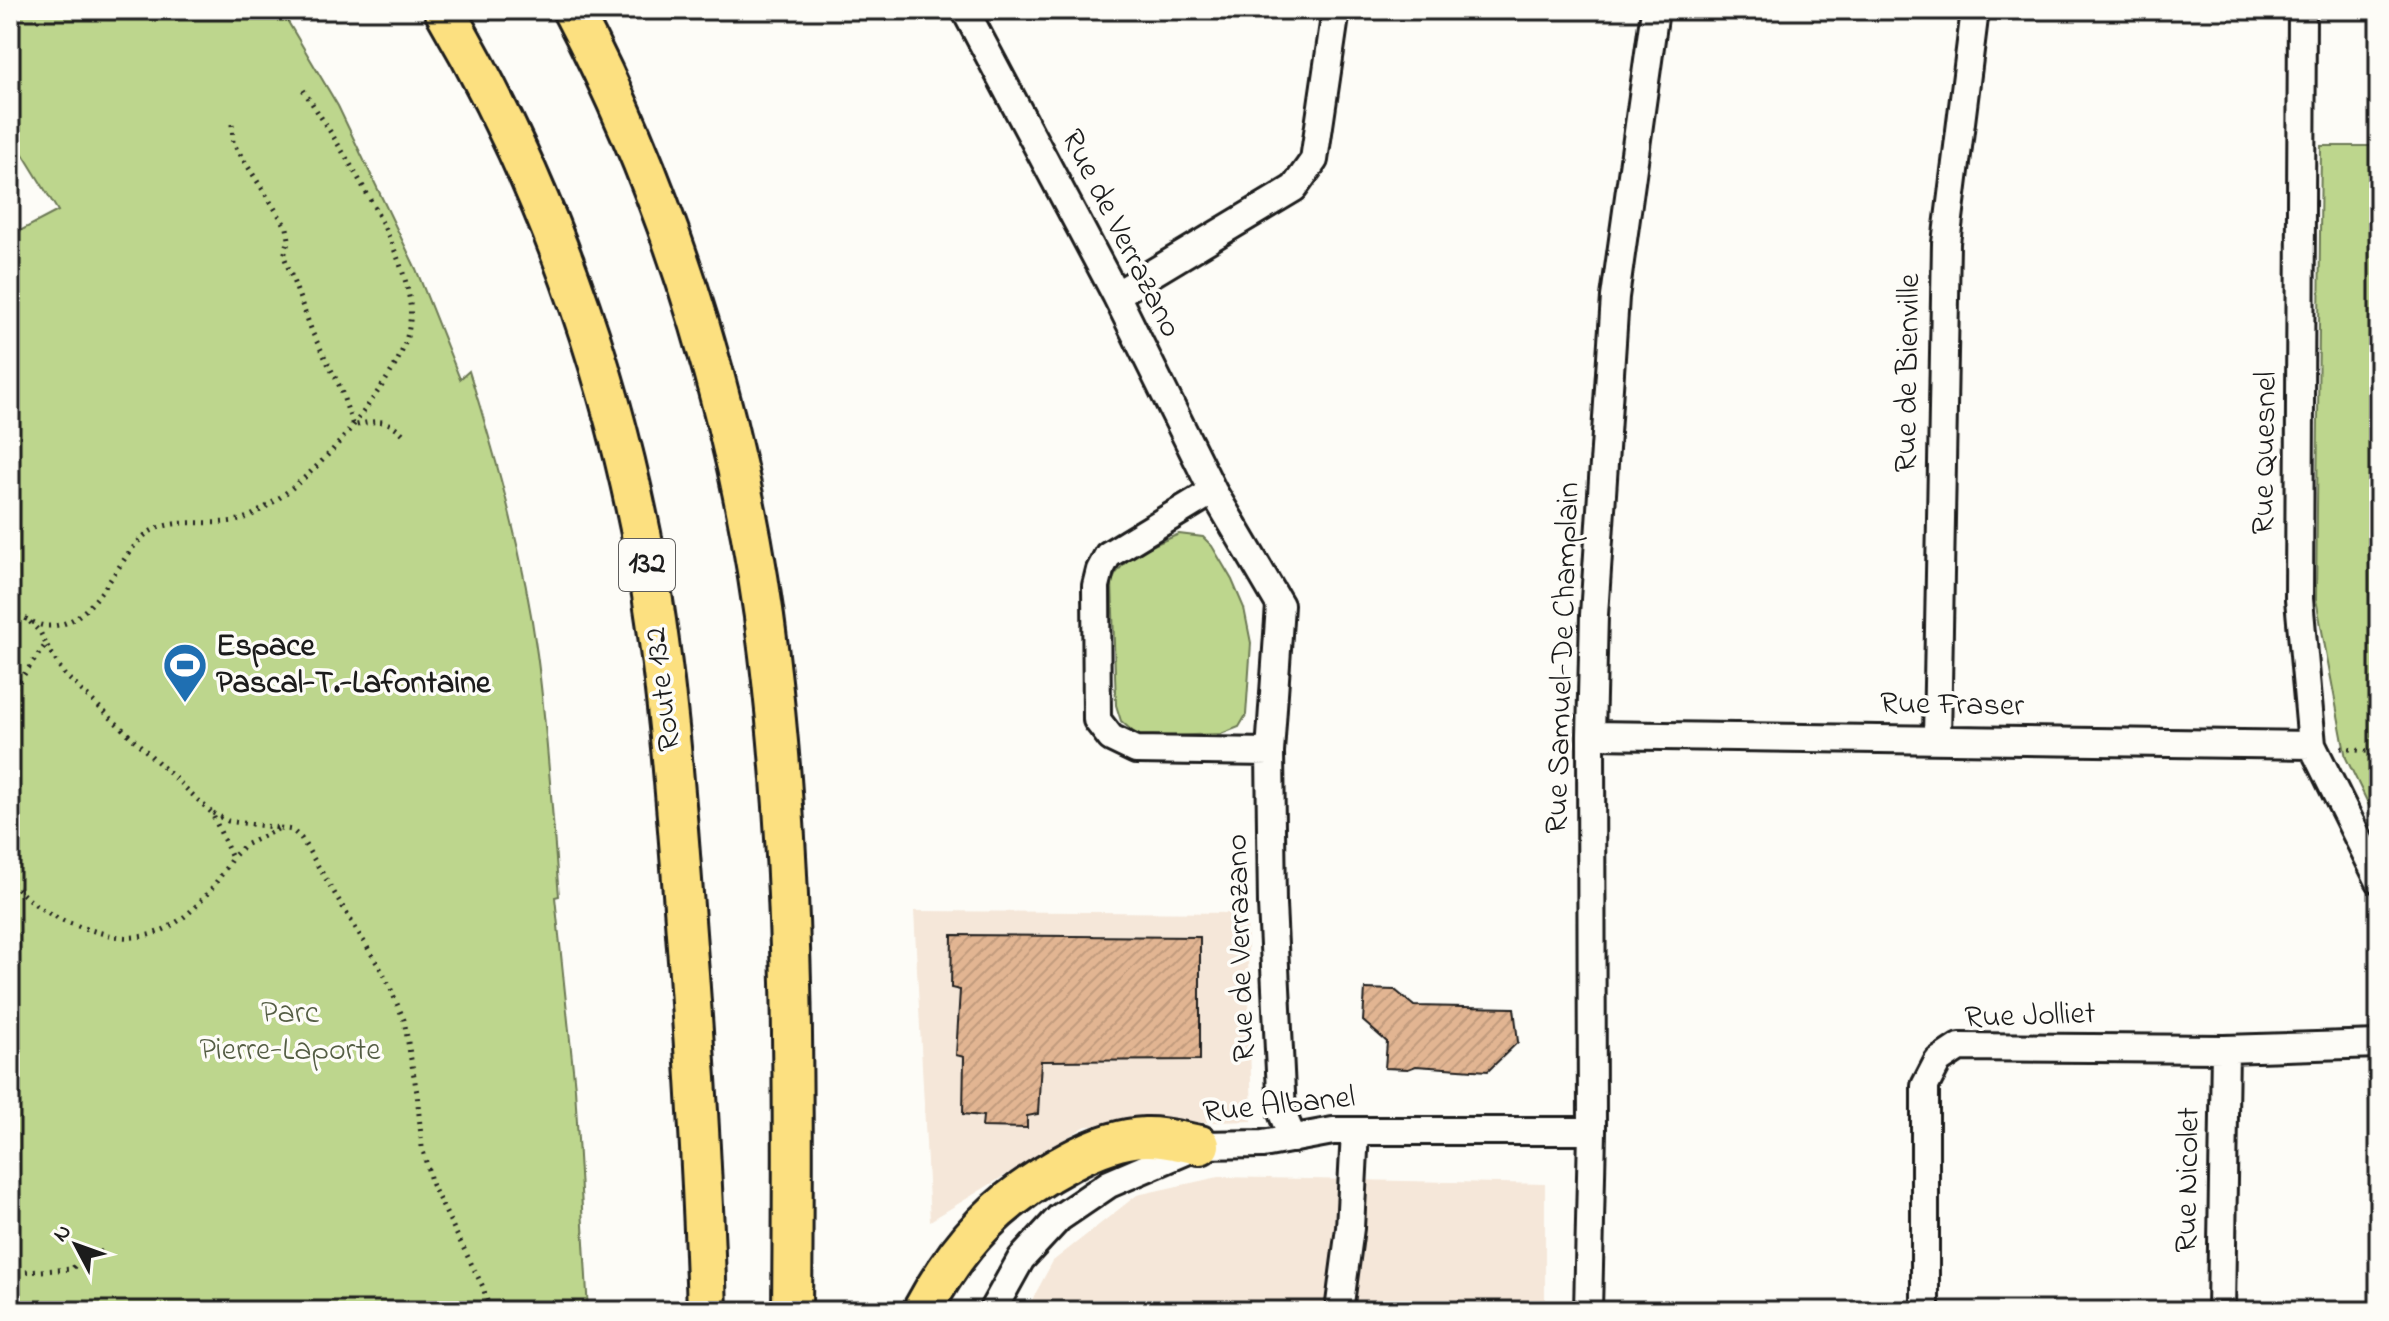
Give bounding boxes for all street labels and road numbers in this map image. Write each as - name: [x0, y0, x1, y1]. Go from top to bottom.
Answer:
- street label: Rue de Verrazano: [1047, 122, 1193, 346]
- street label: Rue de Bienville: [1884, 272, 1934, 473]
- street label: Rue Quesnel: [2241, 371, 2291, 535]
- street label: Rue Samuel-De Champlain: [1534, 481, 1594, 835]
- road number: 132: [619, 539, 675, 591]
- street label: Route 132: [633, 624, 695, 754]
- street label: Rue Fraser: [1880, 681, 2025, 731]
- street label: Rue de Verrazano: [1215, 833, 1269, 1063]
- street label: Rue Jolliet: [1964, 991, 2097, 1043]
- street label: Rue Albanel: [1200, 1075, 1358, 1137]
- street label: Rue Nicolet: [2164, 1106, 2214, 1253]

